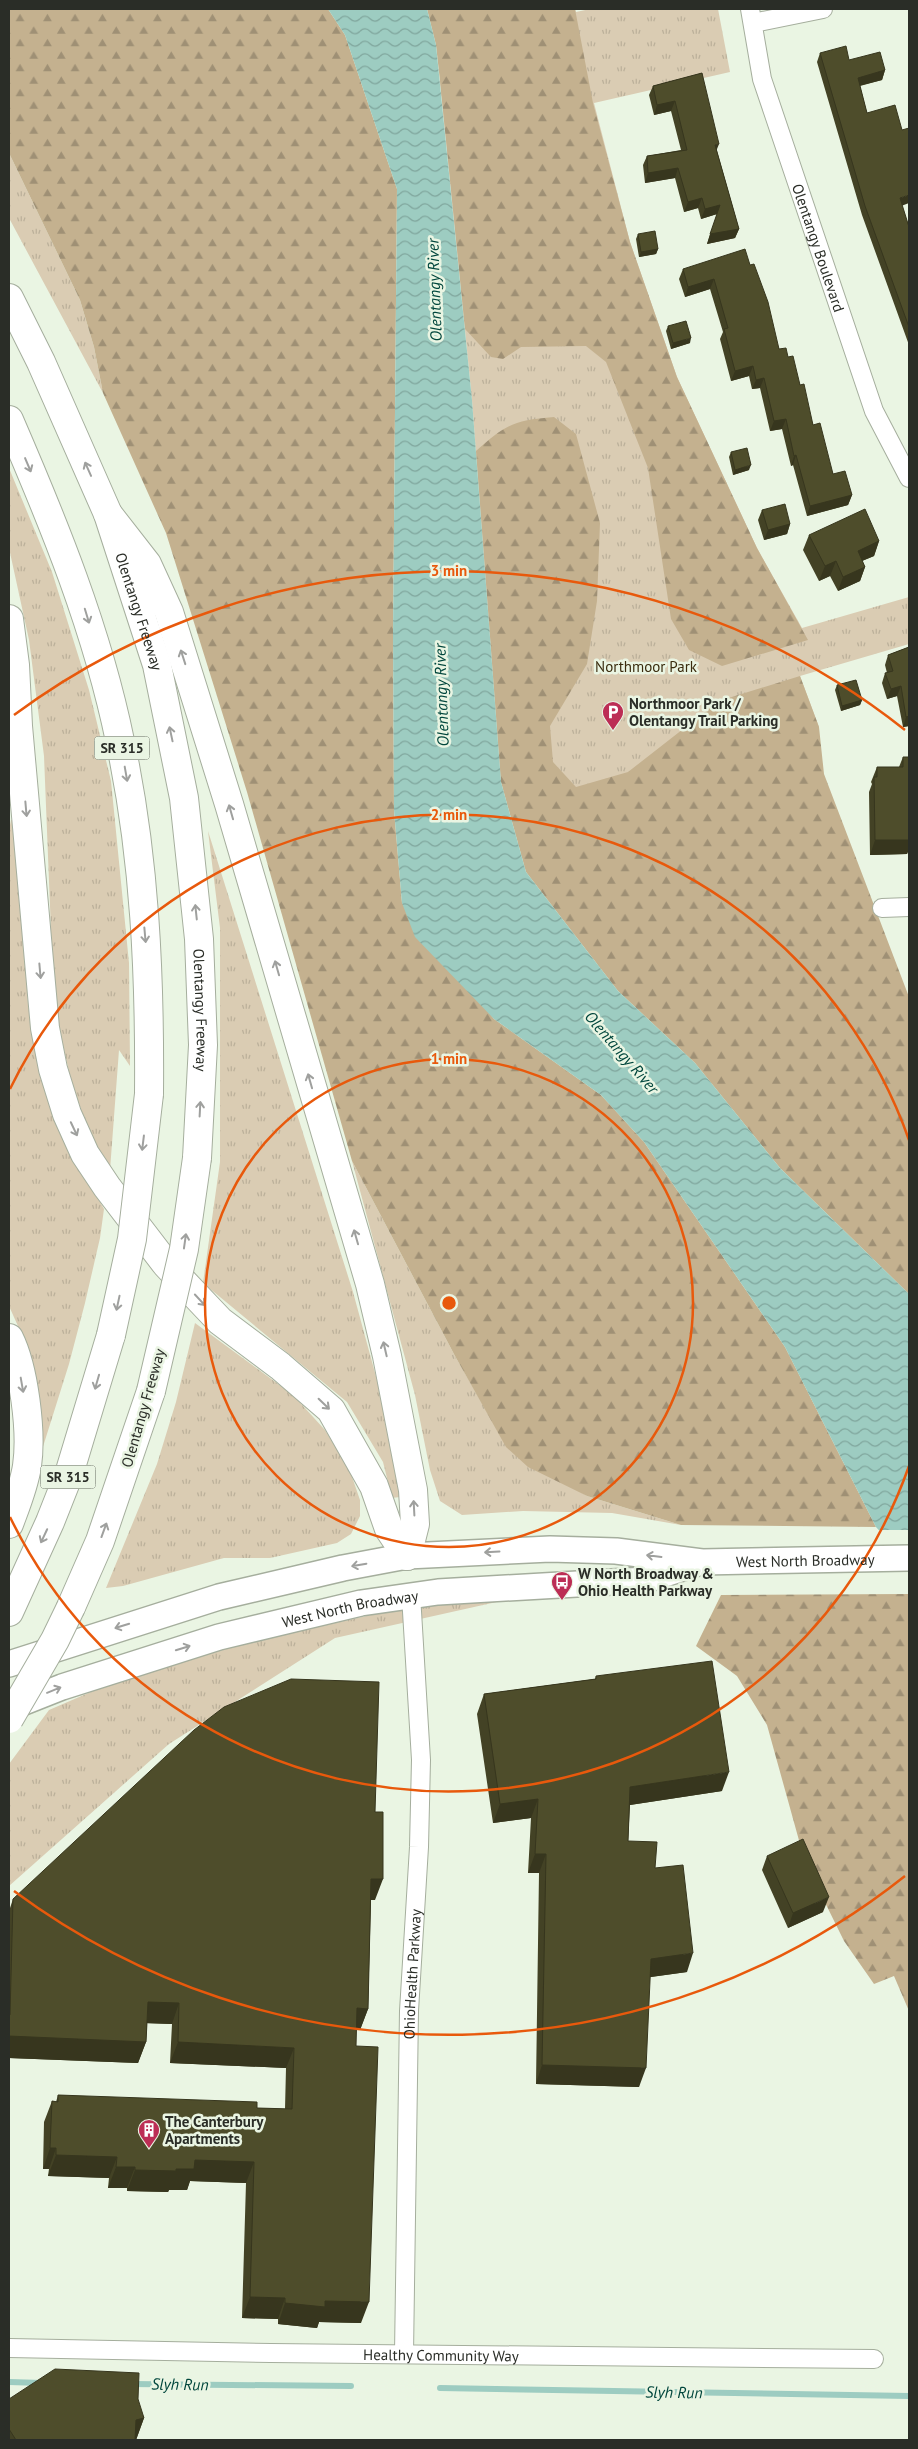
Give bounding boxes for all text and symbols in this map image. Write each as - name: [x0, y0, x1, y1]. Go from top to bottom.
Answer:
- street label: Olentangy Boulevard: [788, 181, 849, 314]
- water label: Olentangy River: [422, 236, 446, 342]
- one-way arrow: [24, 457, 34, 472]
- one-way arrow: [83, 462, 93, 477]
- street label: Olentangy Freeway: [112, 550, 167, 672]
- text: 3 min: [431, 561, 467, 580]
- one-way arrow: [82, 608, 92, 624]
- water label: Olentangy River: [429, 641, 453, 747]
- one-way arrow: [178, 650, 187, 665]
- park label: Northmoor Park: [595, 657, 698, 676]
- place label: Northmoor Park / Olentangy Trail Parking: [629, 694, 778, 730]
- parking icon: Northmoor Park / Olentangy Trail Parking: [601, 700, 625, 731]
- one-way arrow: [166, 727, 175, 743]
- road number: SR 315: [94, 736, 150, 760]
- one-way arrow: [122, 765, 132, 781]
- one-way arrow: [21, 801, 31, 817]
- one-way arrow: [226, 805, 236, 821]
- text: 2 min: [431, 805, 467, 824]
- one-way arrow: [192, 904, 201, 920]
- one-way arrow: [141, 927, 150, 943]
- street label: Olentangy Freeway: [190, 948, 213, 1072]
- one-way arrow: [271, 960, 281, 976]
- one-way arrow: [35, 963, 45, 979]
- water label: Olentangy River: [581, 1007, 665, 1099]
- text: 1 min: [431, 1049, 467, 1068]
- one-way arrow: [305, 1074, 315, 1090]
- one-way arrow: [195, 1102, 204, 1118]
- one-way arrow: [69, 1121, 79, 1136]
- one-way arrow: [138, 1134, 148, 1150]
- one-way arrow: [351, 1230, 361, 1246]
- one-way arrow: [181, 1233, 191, 1249]
- one-way arrow: [194, 1293, 206, 1306]
- centre of rings: [440, 1294, 458, 1312]
- one-way arrow: [113, 1295, 122, 1311]
- one-way arrow: [380, 1341, 389, 1357]
- street label: Olentangy Freeway: [117, 1346, 169, 1470]
- one-way arrow: [92, 1374, 102, 1390]
- one-way arrow: [18, 1376, 28, 1392]
- one-way arrow: [318, 1398, 331, 1410]
- road number: SR 315: [40, 1465, 96, 1488]
- one-way arrow: [410, 1501, 419, 1517]
- one-way arrow: [100, 1523, 109, 1538]
- one-way arrow: [39, 1528, 49, 1543]
- one-way arrow: [484, 1548, 500, 1557]
- street label: West North Broadway: [736, 1549, 875, 1571]
- one-way arrow: [646, 1551, 662, 1561]
- one-way arrow: [352, 1560, 368, 1570]
- place label: W North Broadway & Ohio Health Parkway: [578, 1564, 714, 1600]
- bus stop icon: W North Broadway & Ohio Health Parkway: [550, 1570, 574, 1601]
- street label: West North Broadway: [280, 1585, 419, 1631]
- one-way arrow: [114, 1622, 130, 1632]
- one-way arrow: [175, 1643, 191, 1652]
- one-way arrow: [46, 1685, 61, 1694]
- street label: OhioHealth Parkway: [399, 1908, 425, 2039]
- place label: The Canterbury Apartments: [165, 2112, 264, 2148]
- building icon: The Canterbury Apartments: [137, 2118, 161, 2149]
- street label: Healthy Community Way: [363, 2344, 519, 2365]
- water label: Slyh Run: [151, 2374, 209, 2394]
- water label: Slyh Run: [645, 2382, 703, 2402]

